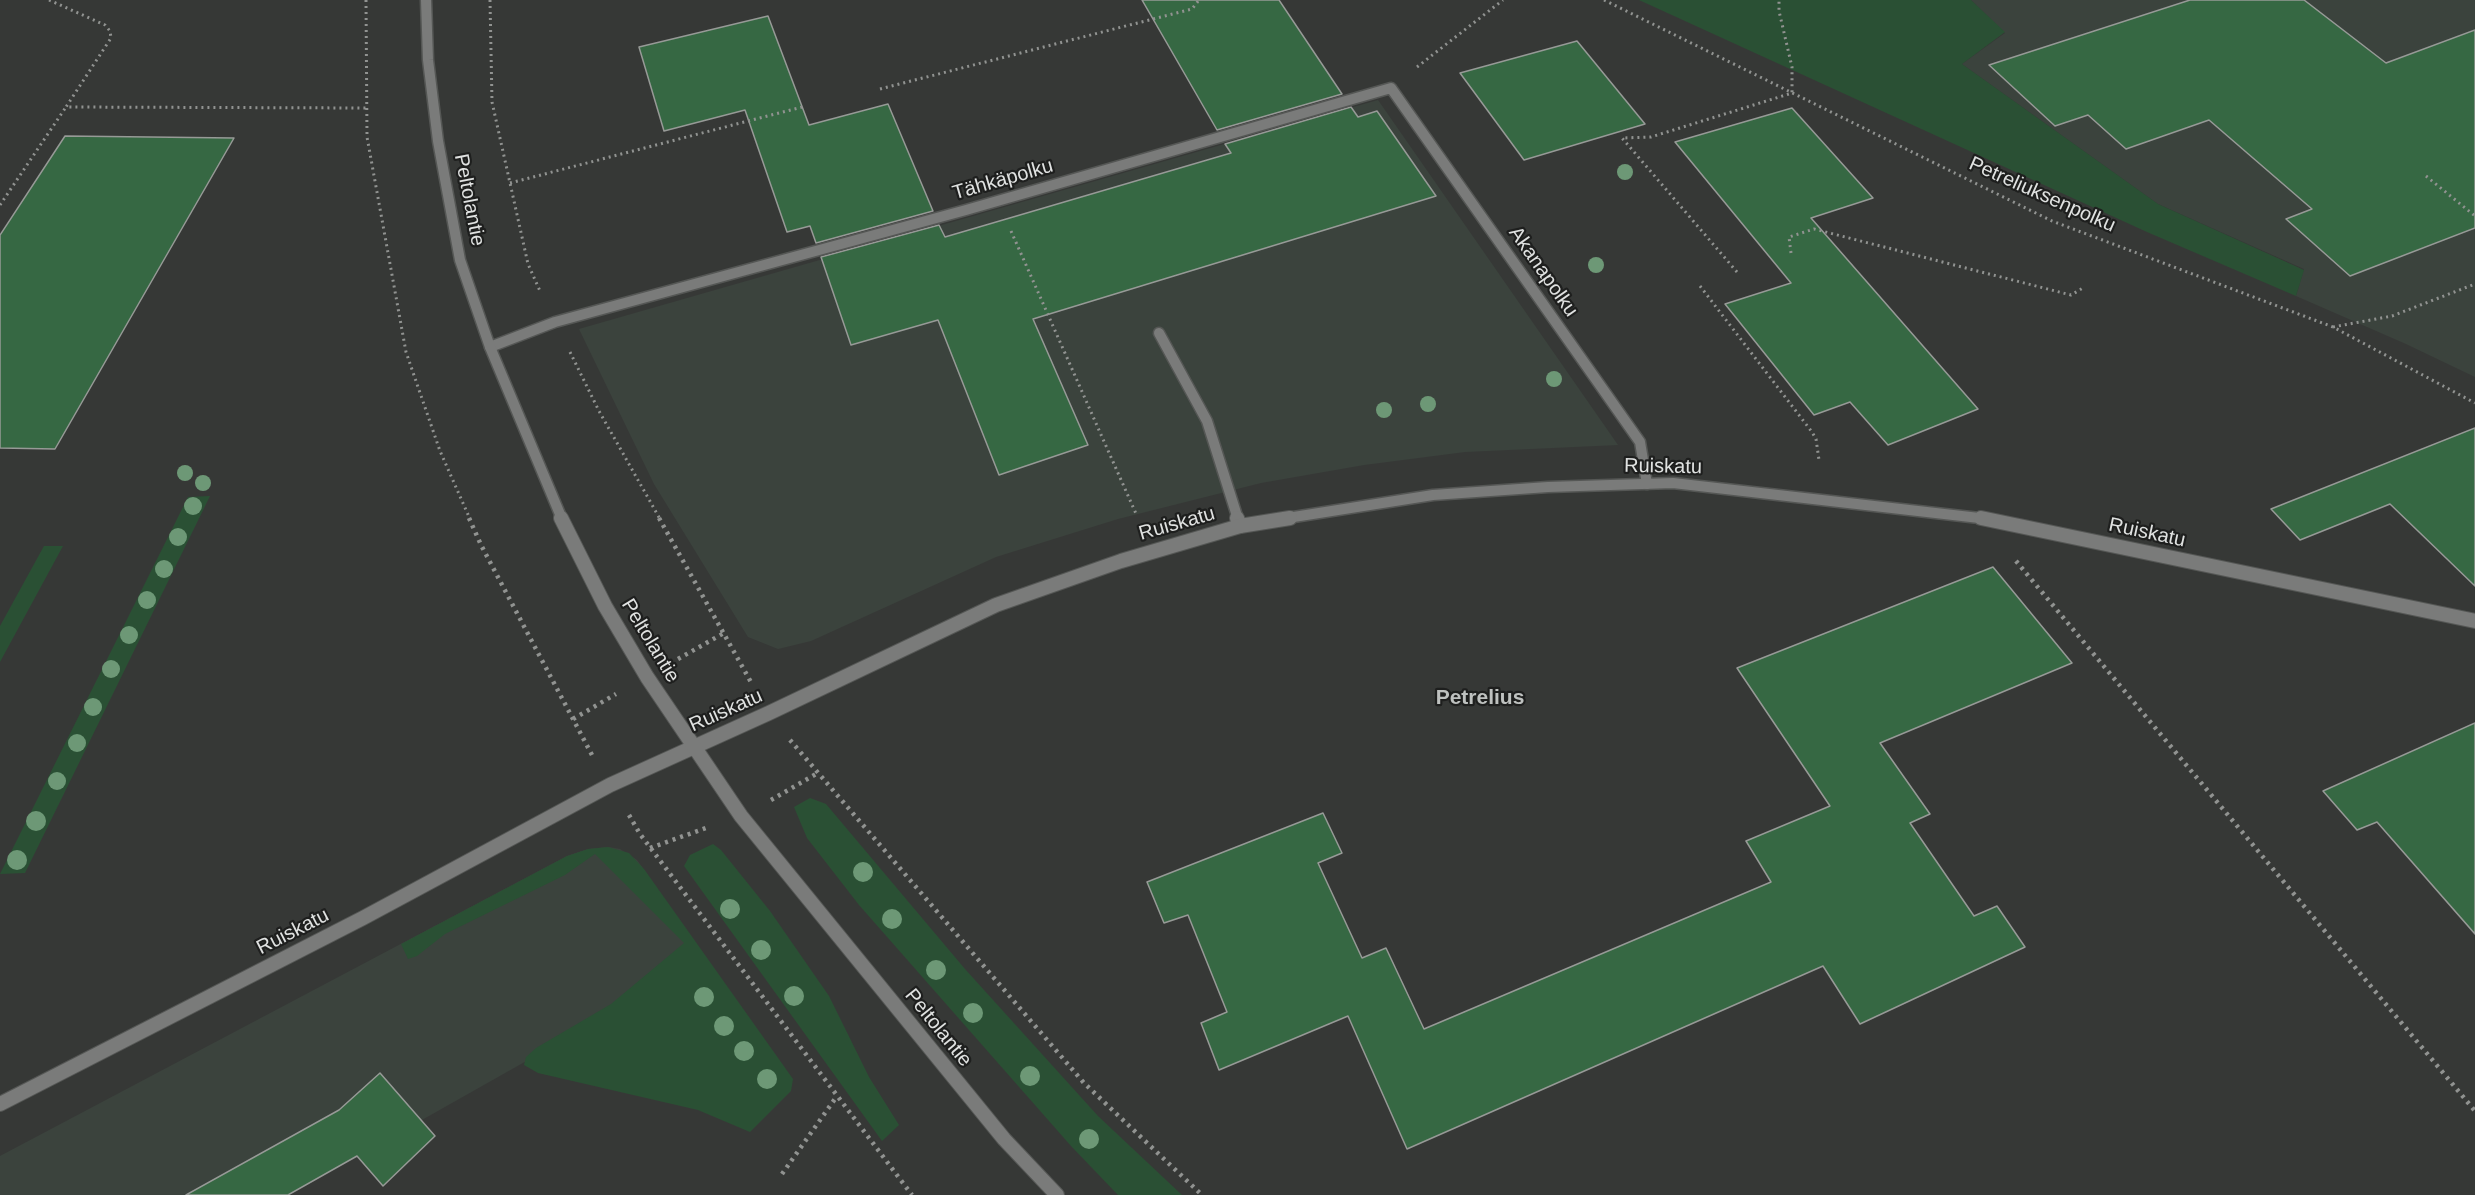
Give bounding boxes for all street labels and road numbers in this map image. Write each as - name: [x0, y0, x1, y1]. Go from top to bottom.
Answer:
- street label: Peltolantie: [448, 152, 490, 248]
- street label: Petreliuksenpolku: [1965, 152, 2119, 238]
- street label: Tähkäpolku: [950, 154, 1056, 206]
- street label: Akanapolku: [1503, 222, 1583, 322]
- street label: Ruiskatu: [1624, 454, 1702, 480]
- street label: Ruiskatu: [1136, 502, 1218, 546]
- street label: Ruiskatu: [2106, 513, 2188, 553]
- street label: Peltolantie: [616, 595, 684, 687]
- street label: Ruiskatu: [686, 684, 766, 738]
- street label: Ruiskatu: [253, 904, 333, 960]
- street label: Peltolantie: [899, 984, 977, 1072]

